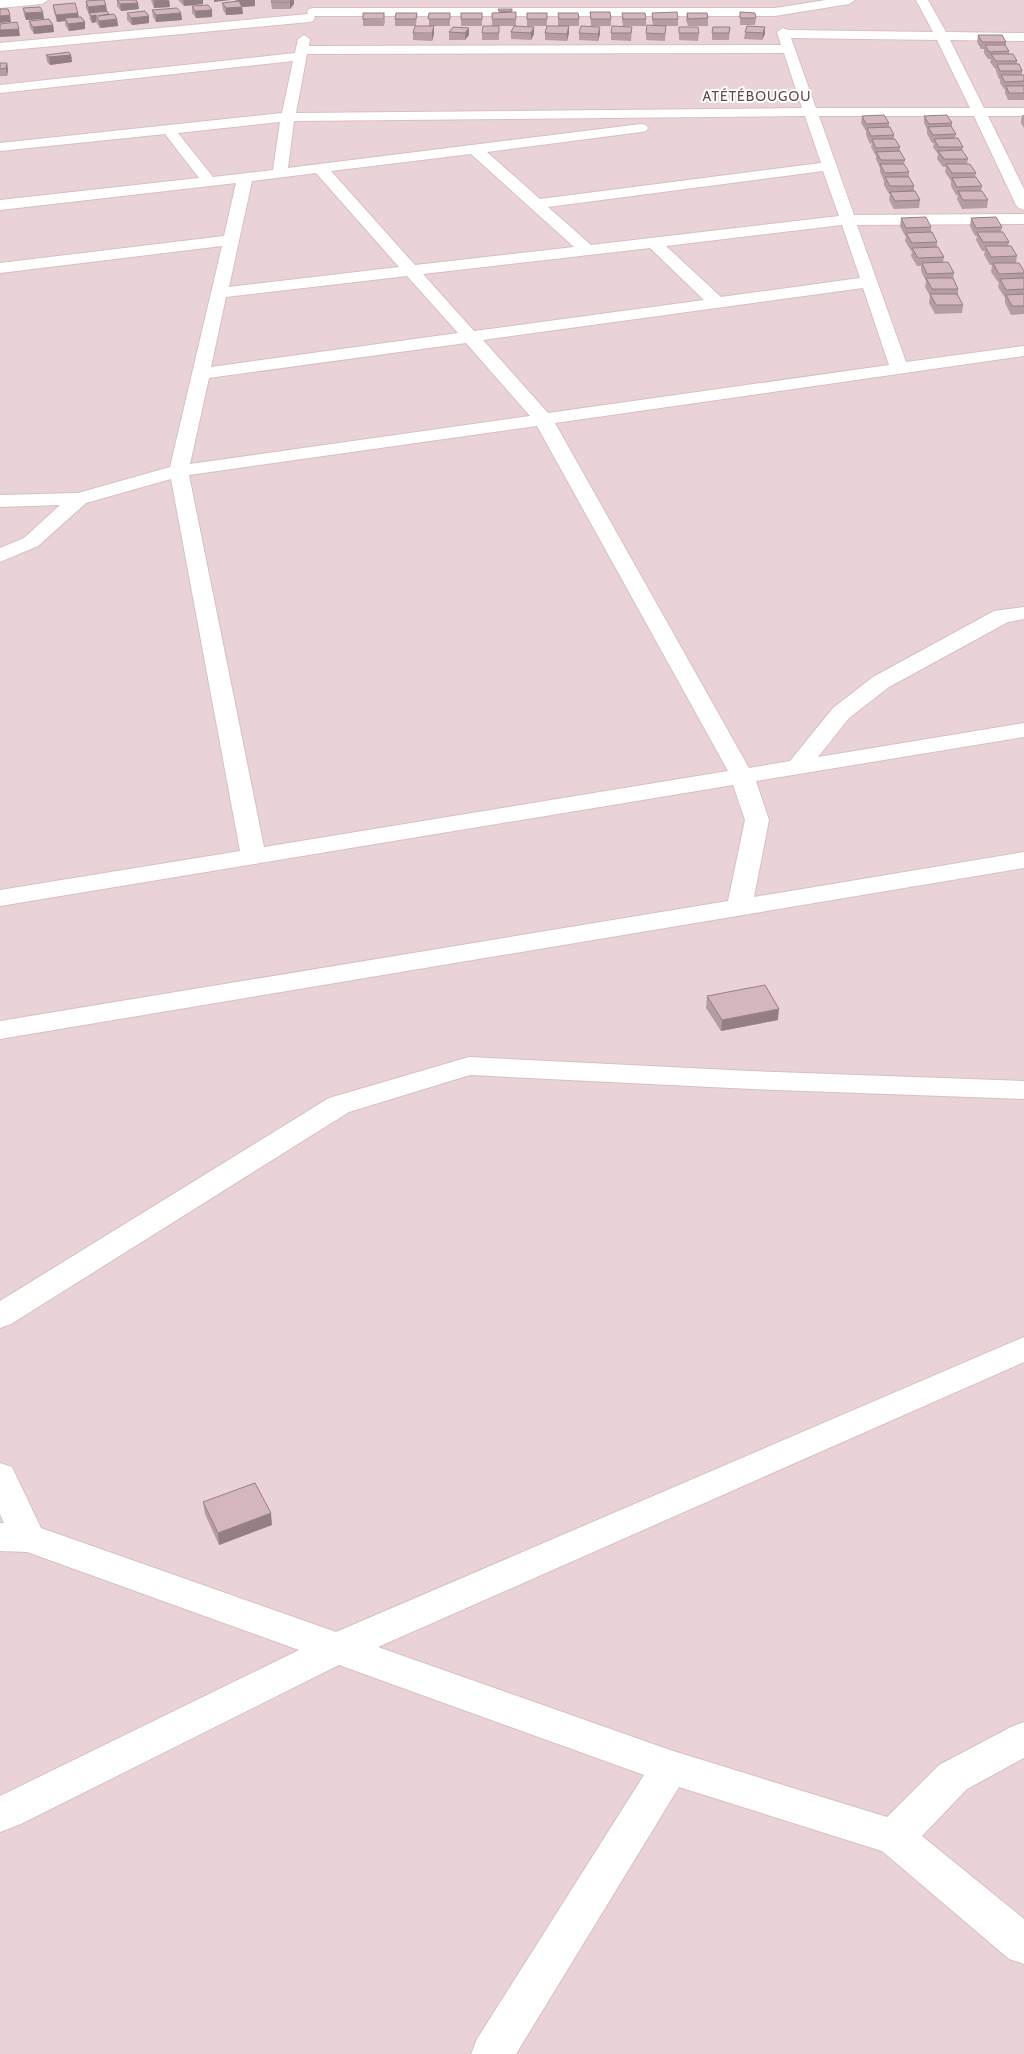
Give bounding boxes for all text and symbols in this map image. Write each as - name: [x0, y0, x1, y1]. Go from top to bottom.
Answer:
- district label: ATÉTÉBOUGOU: [703, 87, 811, 105]

